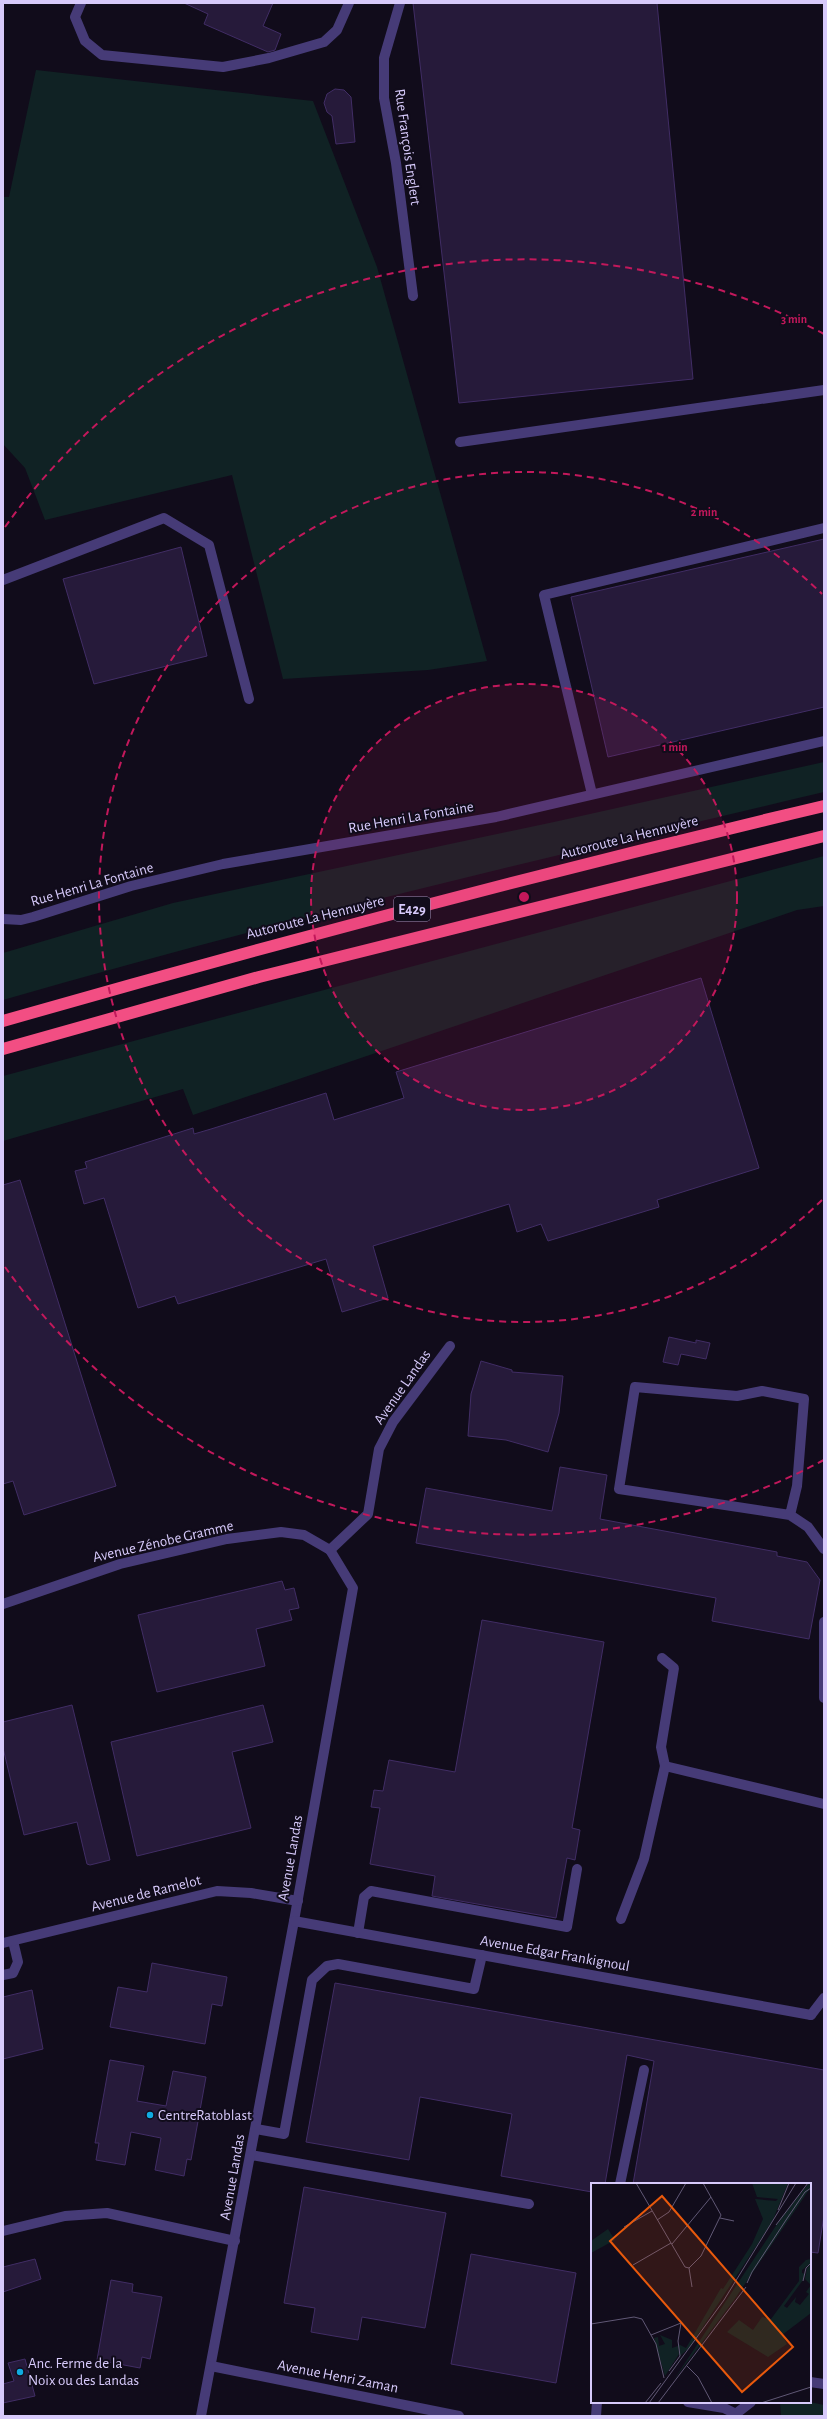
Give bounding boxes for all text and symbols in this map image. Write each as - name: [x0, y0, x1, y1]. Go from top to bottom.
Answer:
- street label: Rue François Englert: [392, 88, 423, 206]
- text: 3 min: [781, 313, 807, 325]
- text: 2 min: [691, 506, 717, 518]
- text: 1 min: [662, 741, 688, 753]
- street label: Rue Henri La Fontaine: [347, 799, 475, 836]
- street label: Autoroute La Hennuyère: [559, 813, 700, 862]
- street label: Rue Henri La Fontaine: [29, 860, 155, 909]
- centre of rings: [517, 890, 531, 904]
- street label: Autoroute La Hennuyère: [245, 893, 386, 942]
- road number: E429: [394, 897, 430, 921]
- street label: Avenue Landas: [371, 1347, 434, 1427]
- street label: Avenue Zénobe Gramme: [91, 1518, 235, 1565]
- street label: Avenue Landas: [276, 1814, 305, 1902]
- street label: Avenue de Ramelot: [90, 1872, 203, 1914]
- street label: Avenue Edgar Frankignoul: [479, 1933, 631, 1974]
- place label: CentreRatoblast: [158, 2108, 252, 2123]
- marker: CentreRatoblast: [145, 2110, 155, 2120]
- street label: Avenue Landas: [218, 2133, 247, 2221]
- inset map: [591, 2183, 811, 2403]
- place label: Anc. Ferme de la Noix ou des Landas: [28, 2356, 139, 2388]
- street label: Avenue Henri Zaman: [276, 2357, 400, 2396]
- marker: Anc. Ferme de la Noix ou des Landas: [15, 2367, 25, 2377]

